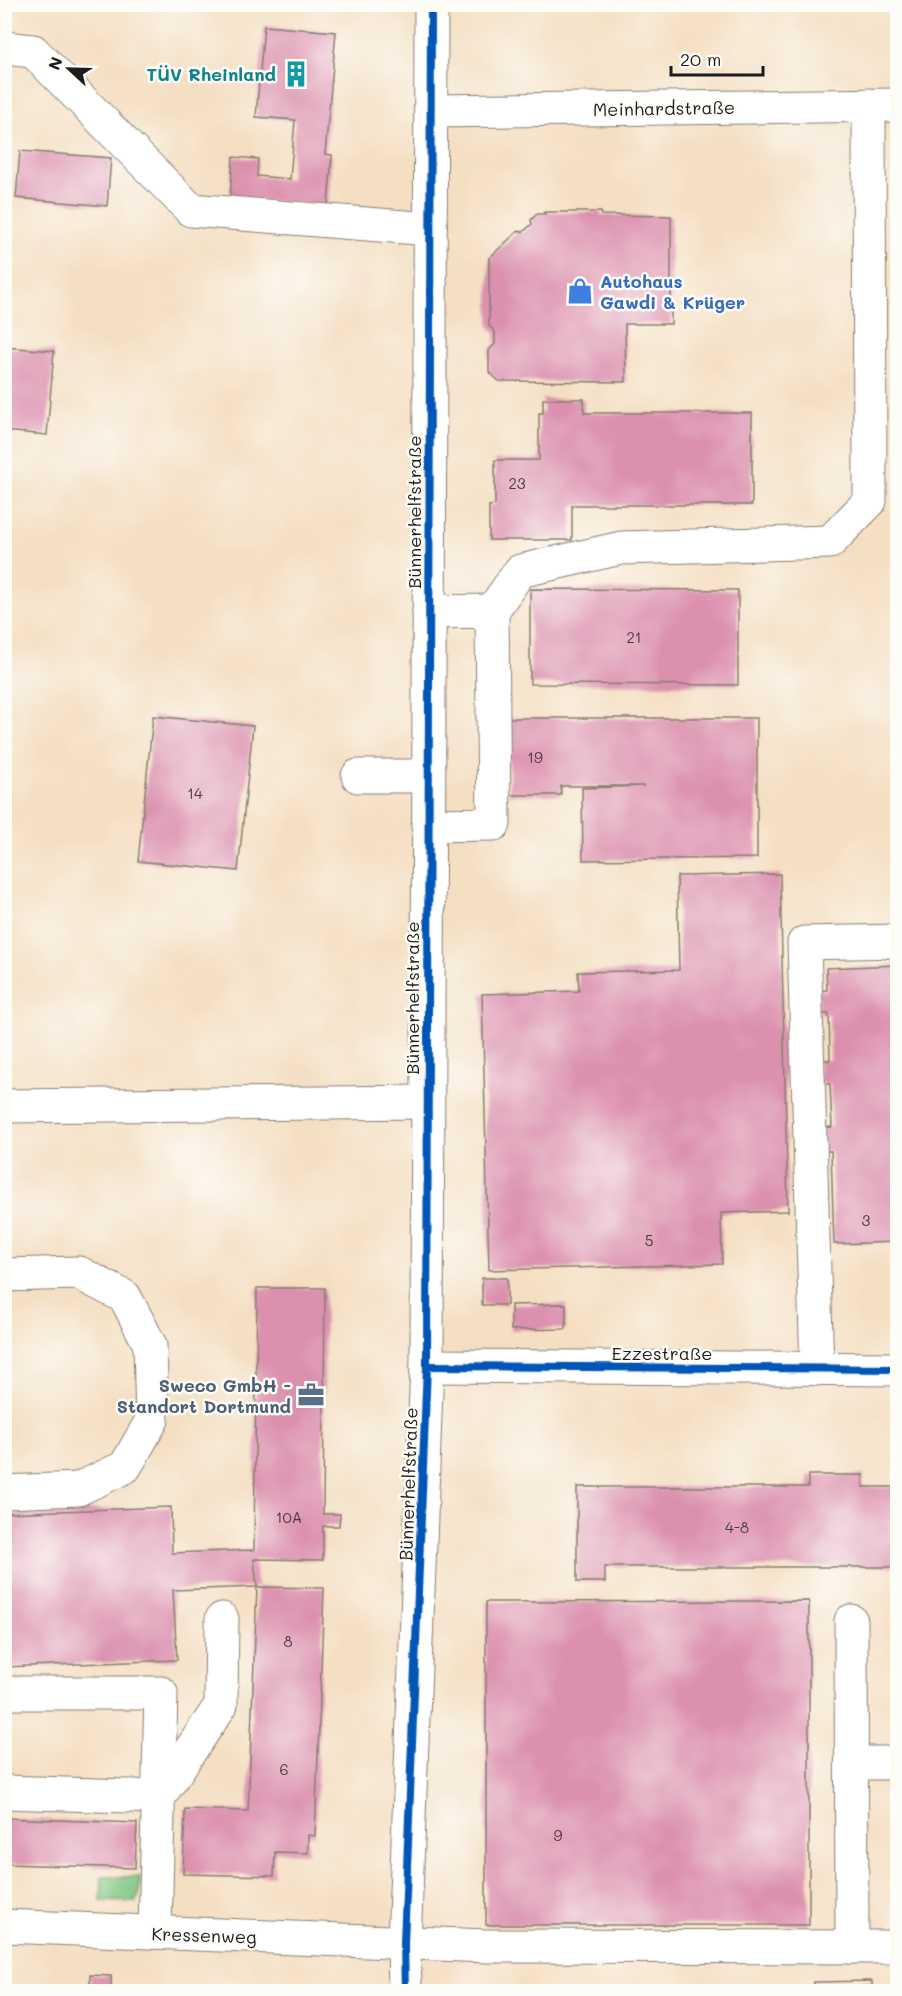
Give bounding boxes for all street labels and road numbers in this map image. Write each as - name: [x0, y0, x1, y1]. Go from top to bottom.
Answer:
- street label: Meinhardstraße: [593, 95, 735, 121]
- street label: Bünnerhelfstraße: [402, 435, 426, 589]
- street label: Bünnerhelfstraße: [400, 921, 424, 1075]
- street label: Ezzestraße: [612, 1341, 712, 1365]
- street label: Bünnerhelfstraße: [393, 1407, 423, 1561]
- street label: Kressenweg: [151, 1921, 257, 1949]

